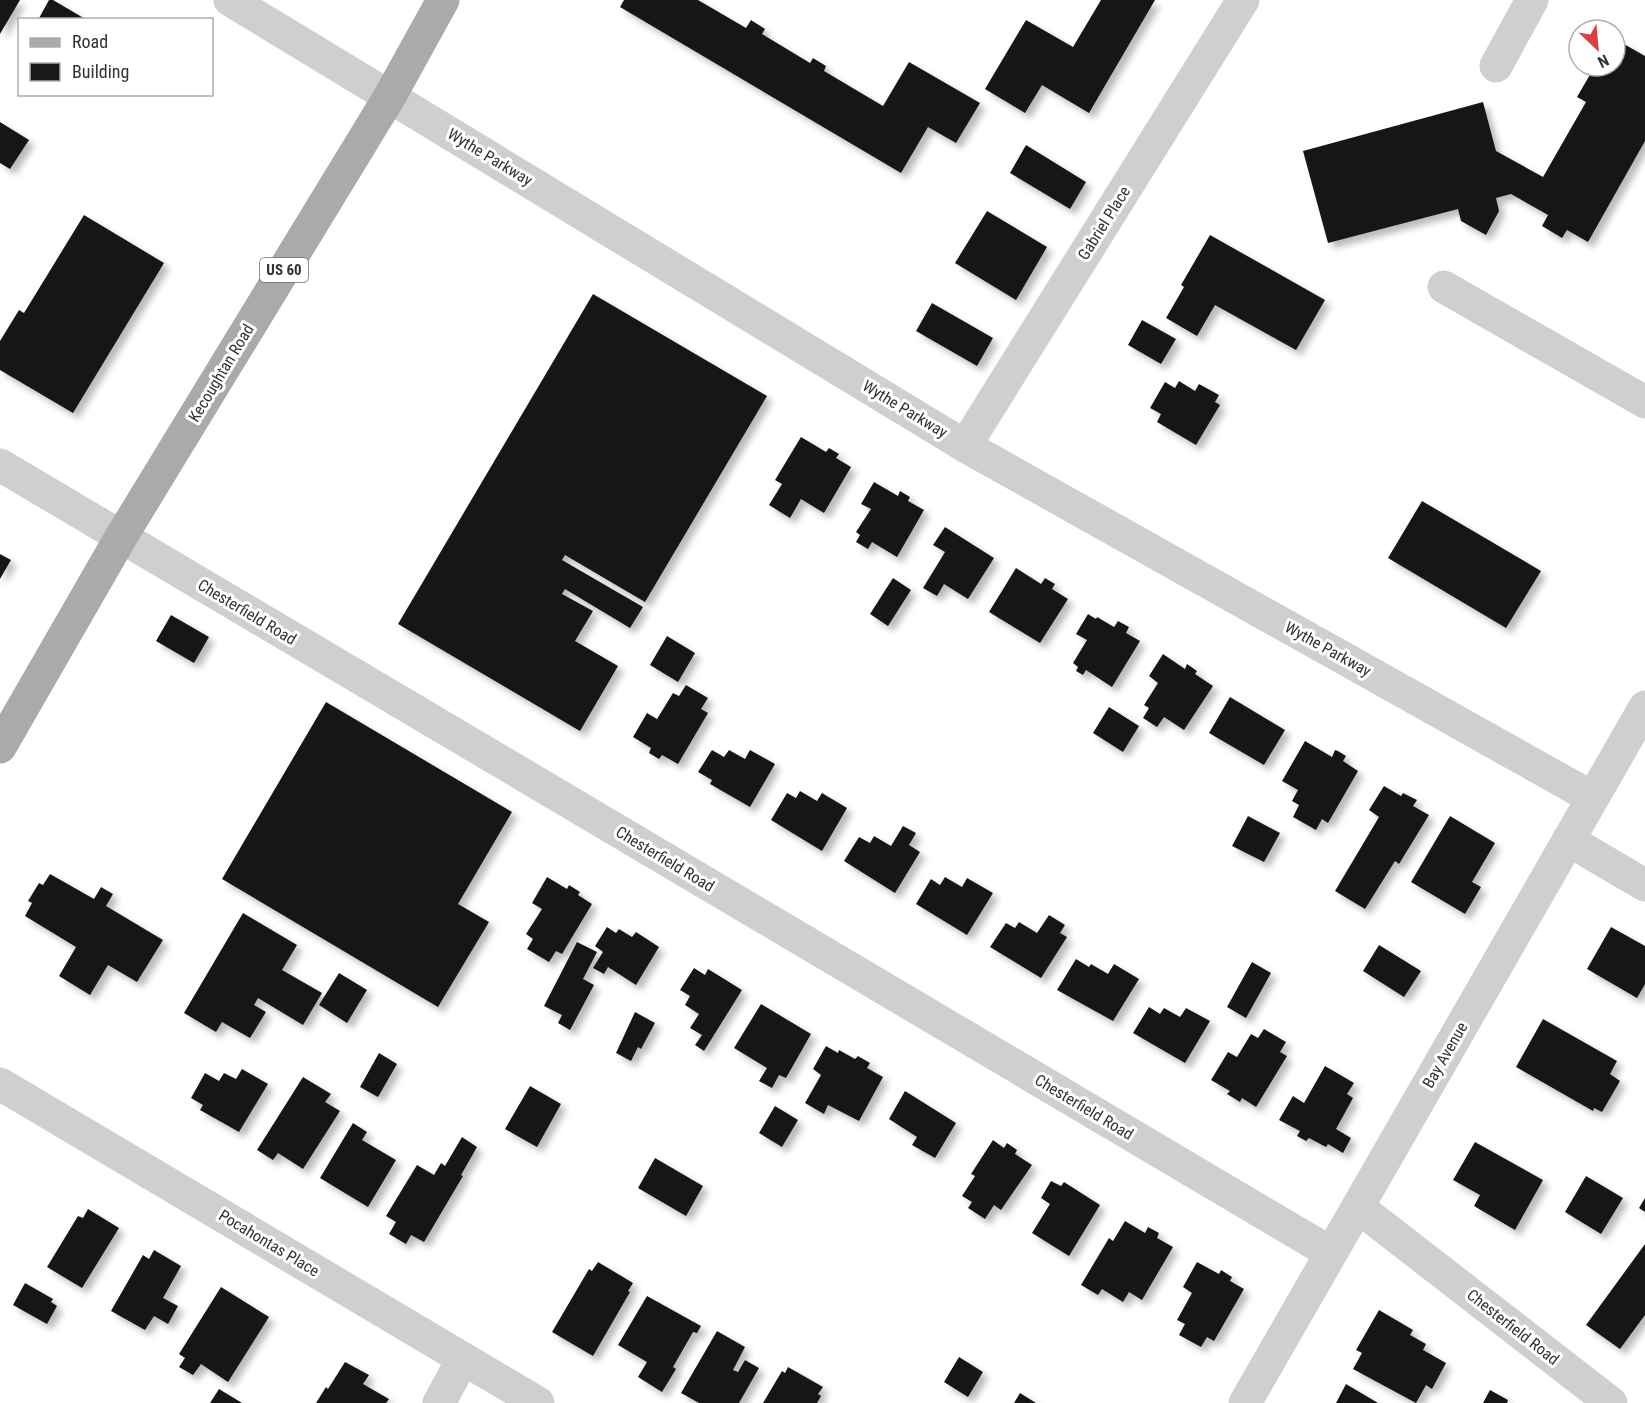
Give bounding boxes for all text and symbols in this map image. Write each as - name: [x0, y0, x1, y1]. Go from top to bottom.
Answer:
- legend: [18, 18, 213, 96]
- north arrow: [1567, 18, 1627, 78]
- text: Road: [72, 31, 108, 52]
- text: N: [1595, 50, 1612, 72]
- text: Building: [72, 61, 129, 82]
- street label: Wythe Parkway: [444, 124, 536, 190]
- street label: Gabriel Place: [1074, 183, 1134, 263]
- road number: US 60: [260, 258, 308, 282]
- street label: Kecoughtan Road: [184, 321, 258, 425]
- street label: Wythe Parkway: [859, 376, 951, 442]
- street label: Chesterfield Road: [194, 575, 300, 649]
- street label: Wythe Parkway: [1282, 618, 1375, 681]
- street label: Chesterfield Road: [612, 822, 718, 896]
- street label: Bay Avenue: [1419, 1019, 1471, 1091]
- street label: Chesterfield Road: [1031, 1070, 1137, 1144]
- street label: Pocahontas Place: [215, 1206, 323, 1280]
- street label: Chesterfield Road: [1463, 1285, 1563, 1369]

